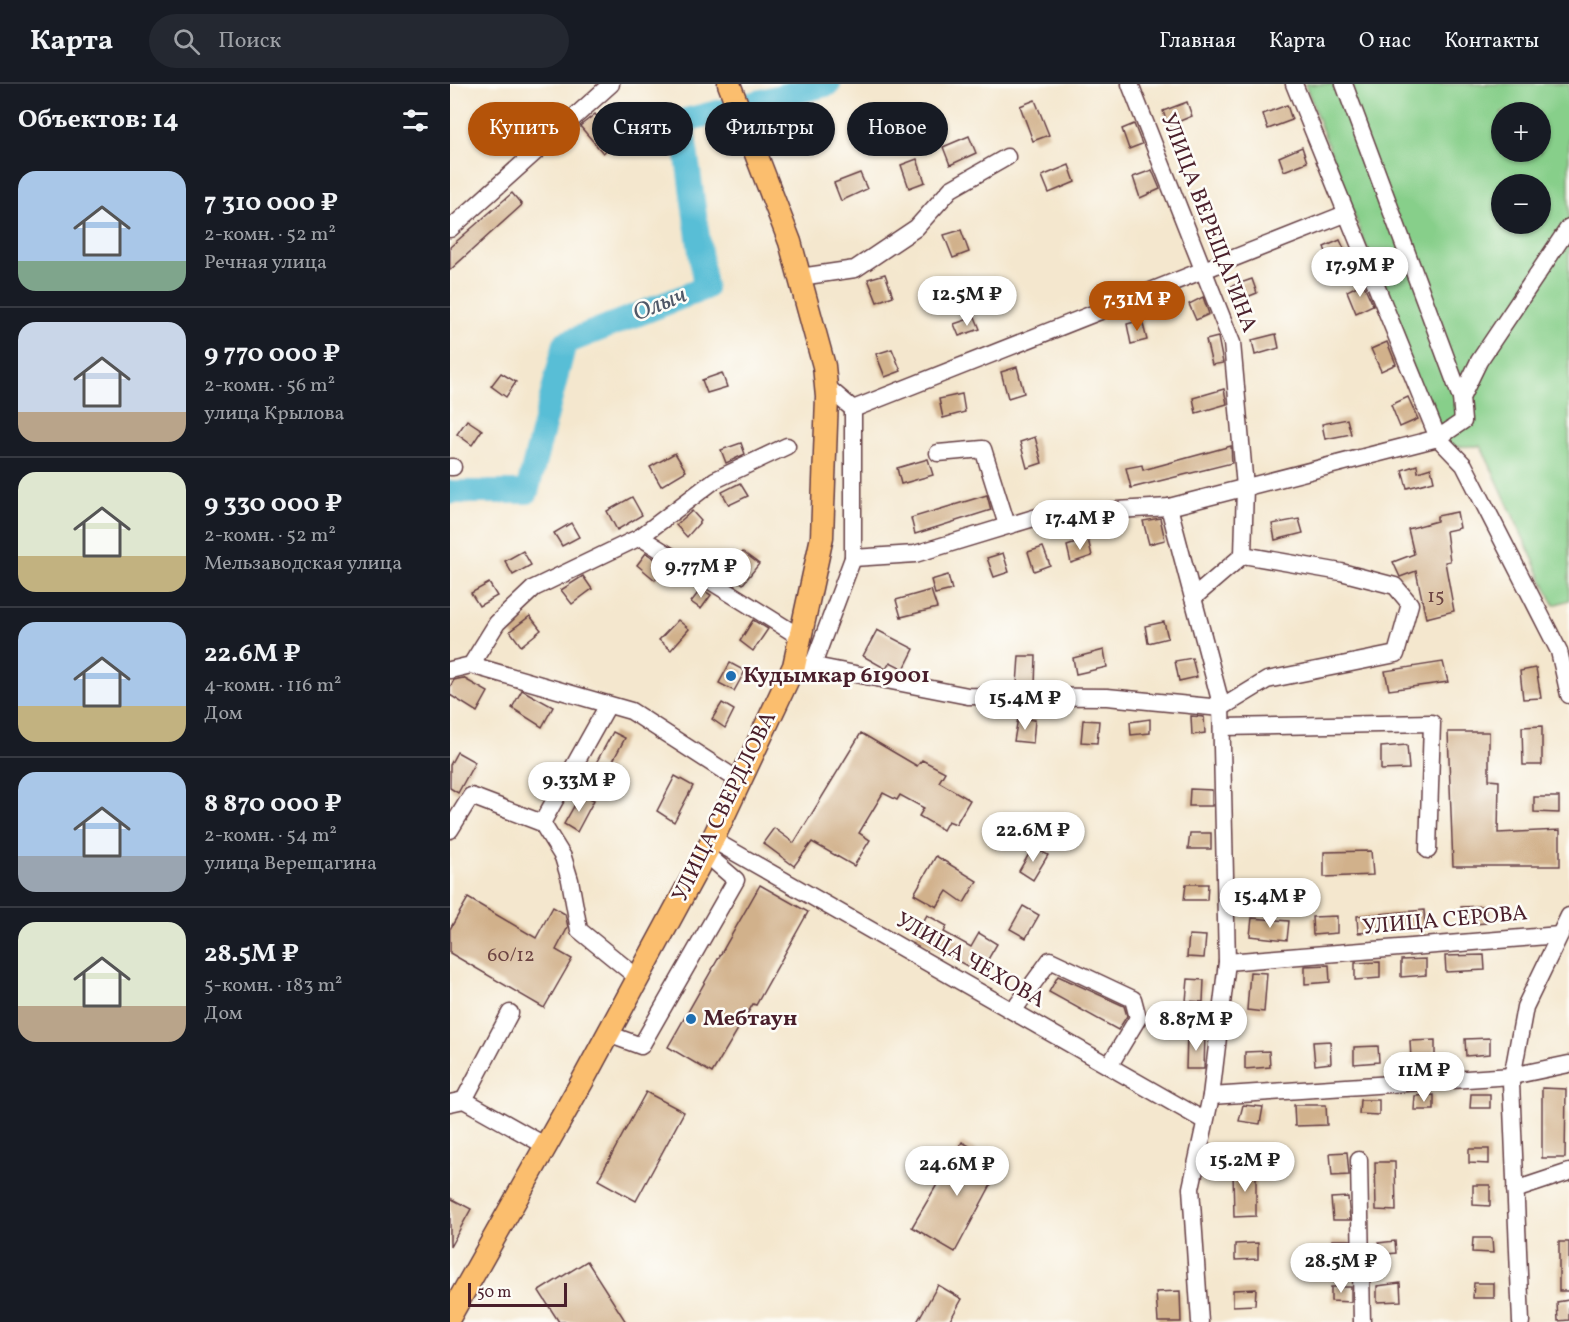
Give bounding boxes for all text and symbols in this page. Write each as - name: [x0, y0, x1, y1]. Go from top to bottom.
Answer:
- search box: [149, 14, 569, 68]
- text: Карта: [30, 22, 113, 61]
- icon: search: [170, 25, 203, 58]
- text: Поиск: [218, 26, 281, 57]
- text: Главная: [1159, 27, 1236, 56]
- text: Карта: [1269, 27, 1326, 56]
- text: О нас: [1359, 27, 1411, 56]
- text: Контакты: [1444, 27, 1539, 56]
- text: Объектов: 14: [18, 102, 179, 138]
- chip: Купить: [468, 102, 580, 156]
- chip: Снять: [592, 102, 693, 156]
- chip: Фильтры: [705, 102, 835, 156]
- chip: Новое: [847, 102, 948, 156]
- map controls: [1491, 102, 1551, 234]
- button: +: [1491, 102, 1551, 162]
- icon: filters: [399, 104, 432, 137]
- street label: УЛИЦА ВЕРЕЩАГИНА: [1152, 109, 1264, 337]
- button: −: [1491, 174, 1551, 234]
- text: 7 310 000 ₽: [204, 185, 338, 221]
- icon: home: [66, 195, 138, 267]
- text: 2-комн. · 52 m²: [204, 221, 336, 249]
- pin: 17.9M ₽: [1305, 247, 1415, 298]
- text: Речная улица: [204, 249, 327, 277]
- text: 17.9M ₽: [1325, 252, 1395, 280]
- pin: 12.5M ₽: [912, 276, 1022, 327]
- water label: Олыч: [628, 279, 692, 331]
- text: 12.5M ₽: [932, 281, 1002, 309]
- pin: 7.31M ₽: [1082, 281, 1192, 332]
- text: 7.31M ₽: [1103, 286, 1171, 314]
- text: 9 770 000 ₽: [204, 336, 340, 372]
- icon: home: [66, 346, 138, 418]
- text: 2-комн. · 56 m²: [204, 372, 335, 400]
- text: улица Крылова: [204, 400, 344, 428]
- text: 9 330 000 ₽: [204, 486, 342, 522]
- icon: home: [66, 496, 138, 568]
- pin: 17.4M ₽: [1025, 500, 1135, 551]
- text: 17.4M ₽: [1045, 505, 1115, 533]
- text: 2-комн. · 52 m²: [204, 522, 336, 550]
- pin: 9.77M ₽: [646, 548, 756, 599]
- text: Мельзаводская улица: [204, 550, 402, 578]
- text: 9.77M ₽: [665, 553, 737, 581]
- house number: 15: [1427, 583, 1445, 611]
- text: 22.6M ₽: [204, 636, 301, 672]
- icon: home: [66, 646, 138, 718]
- place label: Кудымкар 619001: [743, 661, 930, 692]
- marker: Кудымкар 619001: [724, 669, 738, 683]
- text: 4-комн. · 116 m²: [204, 672, 341, 700]
- pin: 15.4M ₽: [970, 680, 1080, 731]
- text: 15.4M ₽: [989, 685, 1061, 713]
- text: Дом: [204, 700, 243, 728]
- street label: УЛИЦА СВЕРДЛОВА: [665, 706, 785, 908]
- pin: 9.33M ₽: [524, 762, 634, 813]
- text: 9.33M ₽: [542, 767, 616, 795]
- text: 8 870 000 ₽: [204, 786, 342, 822]
- icon: home: [66, 796, 138, 868]
- pin: 22.6M ₽: [978, 812, 1088, 863]
- text: 22.6M ₽: [996, 817, 1070, 845]
- text: 2-комн. · 54 m²: [204, 822, 337, 850]
- text: улица Верещагина: [204, 850, 377, 878]
- pin: 15.4M ₽: [1215, 878, 1325, 929]
- text: 15.4M ₽: [1234, 883, 1306, 911]
- street label: УЛИЦА СЕРОВА: [1361, 898, 1529, 944]
- street label: УЛИЦА ЧЕХОВА: [889, 905, 1051, 1017]
- text: 28.5M ₽: [204, 936, 299, 972]
- house number: 60/12: [487, 942, 535, 970]
- icon: home: [66, 946, 138, 1018]
- text: 5-комн. · 183 m²: [204, 972, 343, 1000]
- text: Дом: [204, 1000, 243, 1028]
- pin: 8.87M ₽: [1141, 1001, 1251, 1052]
- place label: Мебтаун: [703, 1004, 797, 1035]
- text: 8.87M ₽: [1159, 1006, 1233, 1034]
- marker: Мебтаун: [684, 1012, 698, 1026]
- pin: 11M ₽: [1382, 1052, 1466, 1103]
- text: 11M ₽: [1397, 1057, 1451, 1085]
- pin: 15.2M ₽: [1190, 1142, 1300, 1193]
- pin: 24.6M ₽: [902, 1146, 1012, 1197]
- text: 15.2M ₽: [1210, 1147, 1280, 1175]
- text: 24.6M ₽: [919, 1151, 995, 1179]
- pin: 28.5M ₽: [1286, 1243, 1396, 1294]
- text: 28.5M ₽: [1304, 1248, 1378, 1276]
- scale bar: [468, 1280, 567, 1308]
- text: 50 m: [477, 1282, 511, 1304]

